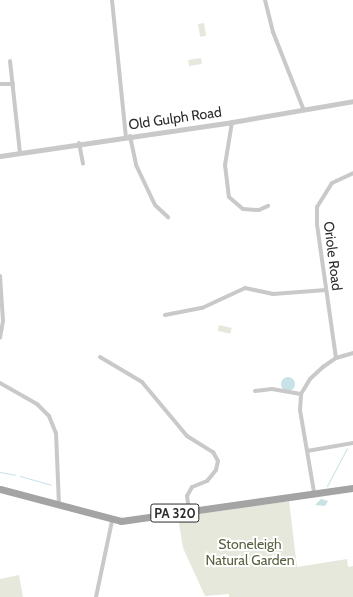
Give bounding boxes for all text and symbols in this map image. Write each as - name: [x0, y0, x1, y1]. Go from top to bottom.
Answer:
- street label: Old Gulph Road: [127, 103, 223, 133]
- street label: Oriole Road: [320, 220, 346, 292]
- road number: PA 320: [150, 502, 200, 524]
- park label: Stoneleigh Natural Garden: [206, 536, 294, 568]

